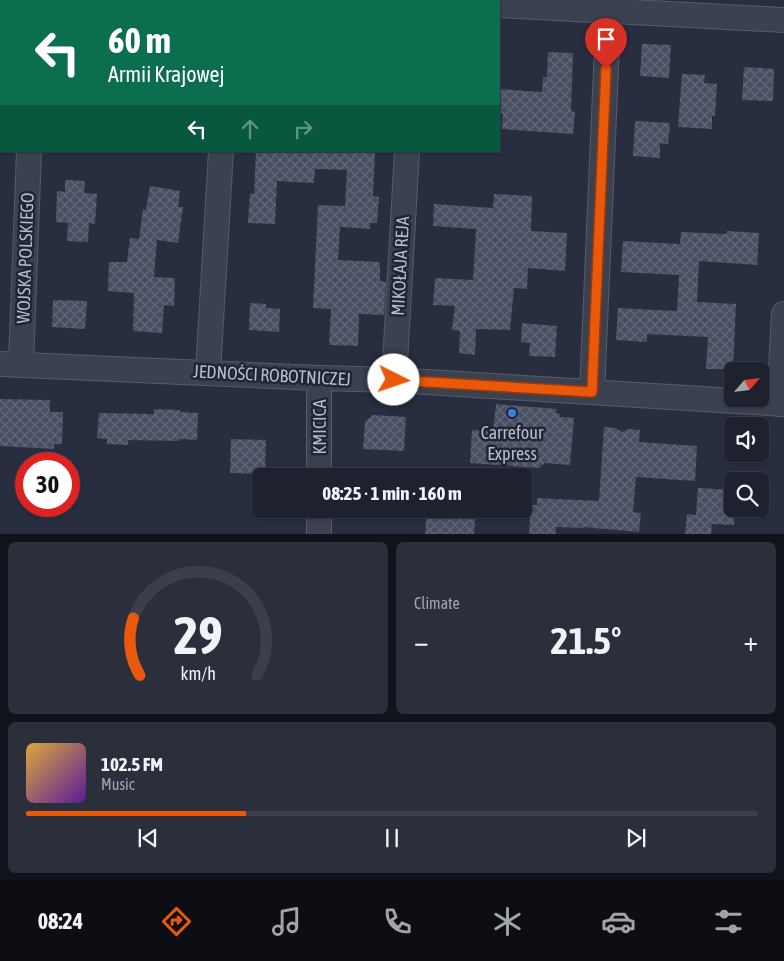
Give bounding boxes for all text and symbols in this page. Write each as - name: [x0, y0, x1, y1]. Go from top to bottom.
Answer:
- pin: [585, 18, 627, 69]
- icon: left: [25, 20, 90, 85]
- text: 60 m: [108, 20, 171, 60]
- icon: arrive: [592, 25, 620, 53]
- text: Armii Krajowej: [108, 61, 224, 87]
- icon: left: [183, 115, 211, 143]
- icon: ahead: [236, 115, 264, 143]
- icon: right: [289, 115, 317, 143]
- street label: WOJSKA POLSKIEGO: [12, 192, 38, 324]
- street label: MIKOŁAJA REJA: [387, 216, 413, 316]
- position arrow: [367, 353, 419, 405]
- street label: JEDNOŚCI ROBOTNICZEJ: [192, 360, 352, 390]
- north arrow: [724, 362, 769, 408]
- map controls: [724, 362, 769, 517]
- street label: KMICICA: [309, 399, 330, 455]
- marker: Carrefour Express: [506, 407, 518, 419]
- button: sound: [724, 417, 769, 462]
- place label: Carrefour Express: [481, 422, 544, 464]
- speed limit sign: 30: [15, 452, 80, 517]
- button: search: [724, 472, 769, 517]
- text: 08:25 · 1 min · 160 m: [322, 482, 462, 504]
- text: Climate: [414, 594, 460, 612]
- text: 29: [174, 605, 222, 665]
- text: 21.5°: [551, 619, 621, 662]
- text: −: [414, 625, 429, 657]
- text: +: [743, 625, 758, 657]
- text: km/h: [180, 663, 216, 684]
- text: 102.5 FM: [101, 753, 163, 775]
- text: Music: [101, 775, 135, 793]
- icon: previous: [134, 824, 162, 852]
- icon: pause: [378, 824, 406, 852]
- icon: next: [622, 824, 650, 852]
- icon: directions: [159, 904, 194, 939]
- icon: music: [269, 904, 304, 939]
- icon: phone: [380, 904, 415, 939]
- icon: climate: [490, 904, 525, 939]
- icon: car: [601, 904, 636, 939]
- icon: filters: [711, 904, 746, 939]
- text: 08:24: [38, 908, 83, 934]

